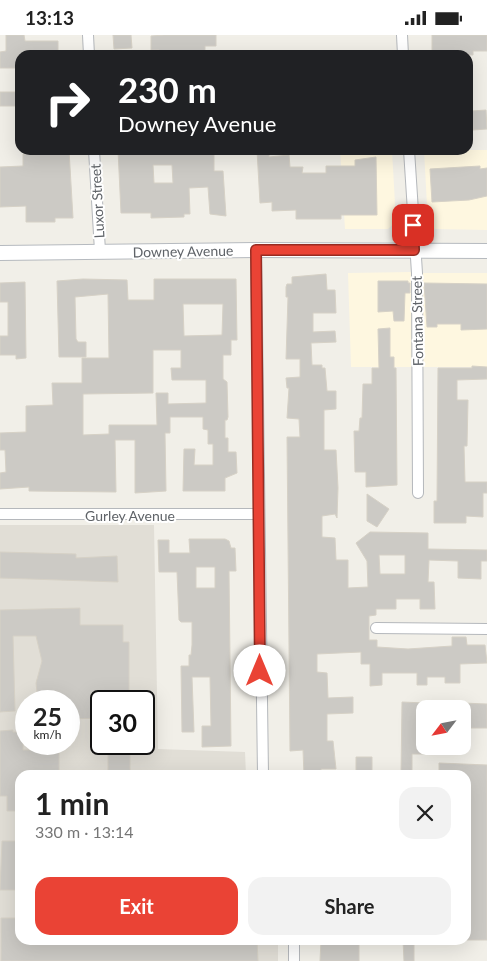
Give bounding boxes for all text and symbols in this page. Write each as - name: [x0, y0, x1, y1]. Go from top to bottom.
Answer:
- text: 13:13: [25, 6, 74, 29]
- text: 230 m: [118, 68, 217, 110]
- icon: right: [35, 70, 100, 135]
- text: Downey Avenue: [118, 110, 276, 137]
- street label: Luxor Street: [87, 163, 107, 239]
- pin: [392, 204, 434, 246]
- icon: arrive: [399, 211, 427, 239]
- street label: Downey Avenue: [132, 242, 234, 260]
- street label: Fontana Street: [408, 276, 426, 366]
- street label: Gurley Avenue: [85, 507, 175, 524]
- position arrow: [233, 644, 285, 696]
- speed limit sign: 30: [90, 690, 155, 755]
- north arrow: [416, 700, 471, 755]
- map controls: [416, 700, 471, 755]
- text: 25: [33, 701, 62, 731]
- text: km/h: [33, 727, 62, 742]
- text: 1 min: [35, 785, 109, 821]
- button: close: [399, 787, 451, 839]
- text: 330 m · 13:14: [35, 822, 134, 841]
- button: Exit: [35, 877, 238, 935]
- button: Share: [248, 877, 451, 935]

